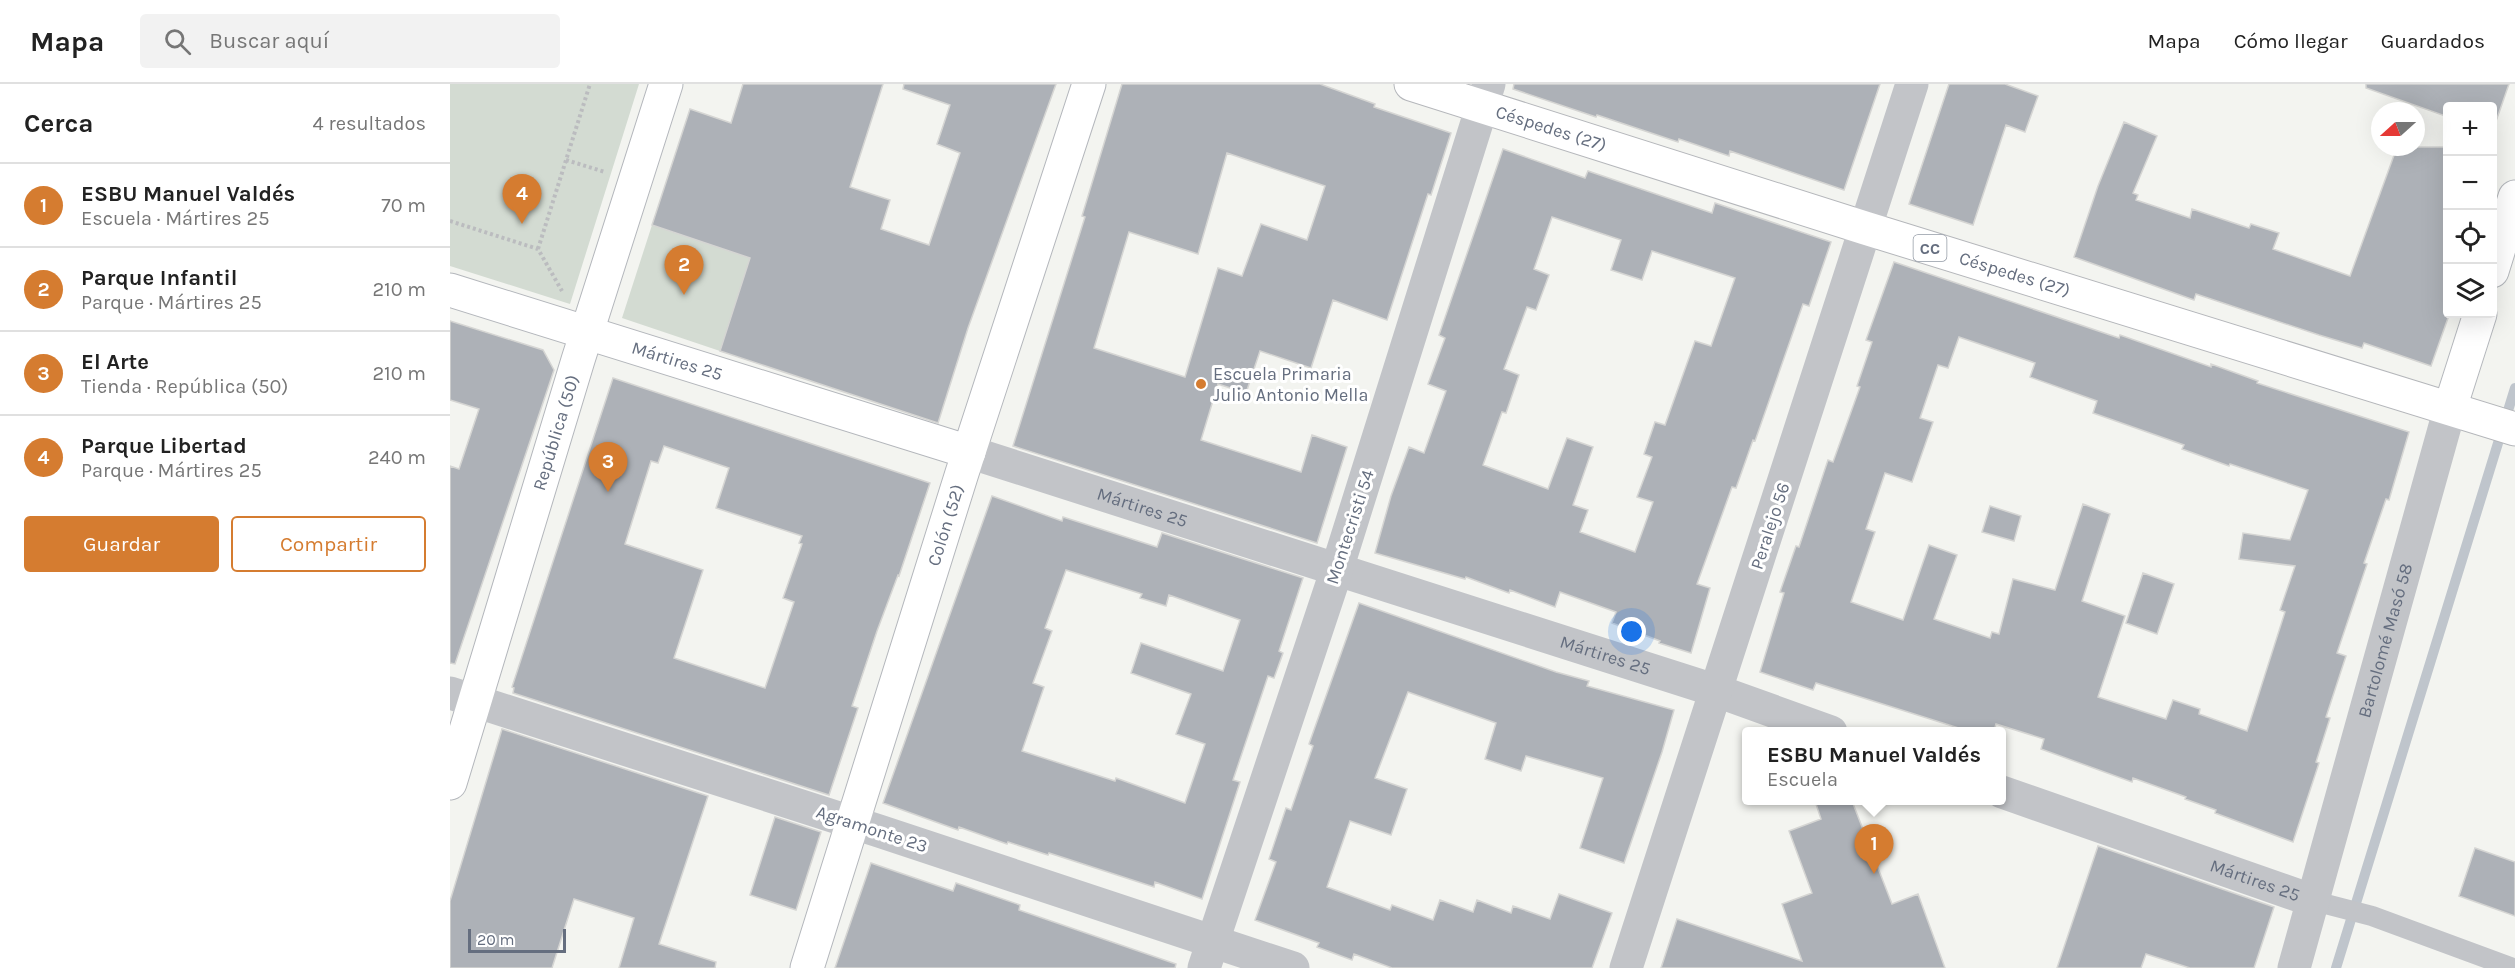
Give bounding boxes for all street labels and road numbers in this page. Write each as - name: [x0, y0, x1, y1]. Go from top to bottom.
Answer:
- street label: Céspedes (27): [1493, 101, 1609, 156]
- road number: CC: [1914, 235, 1946, 261]
- street label: Céspedes (27): [1957, 247, 2073, 302]
- street label: Mártires 25: [629, 336, 725, 385]
- street label: República (50): [528, 372, 584, 493]
- street label: Montecristi 54: [1321, 467, 1379, 587]
- street label: Peralejo 56: [1746, 480, 1794, 572]
- street label: Colón (52): [923, 482, 969, 569]
- street label: Mártires 25: [1094, 483, 1190, 532]
- street label: Bartolomé Masó 58: [2353, 561, 2417, 720]
- street label: Mártires 25: [1557, 631, 1653, 680]
- street label: Agramonte 23: [814, 801, 930, 857]
- street label: Mártires 25: [2207, 855, 2303, 906]

